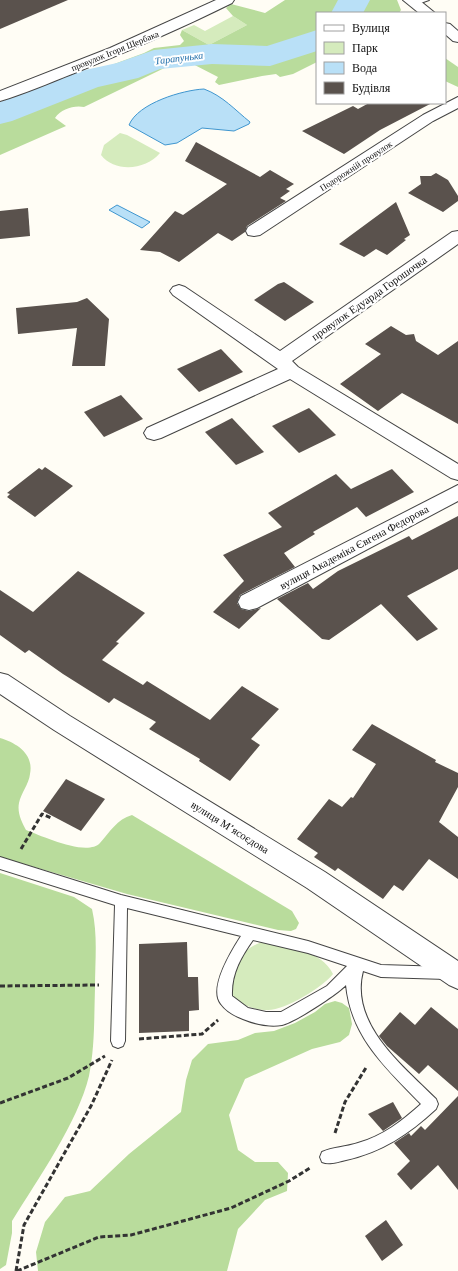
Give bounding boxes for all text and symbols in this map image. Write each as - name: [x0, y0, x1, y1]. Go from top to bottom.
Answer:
- legend: [316, 12, 446, 104]
- text: Вулиця: [352, 21, 390, 35]
- street label: провулок Ігоря Щербака: [70, 29, 160, 73]
- text: Парк: [352, 41, 378, 55]
- water label: Тарапунька: [154, 50, 204, 66]
- text: Вода: [352, 61, 378, 75]
- text: Будівля: [352, 81, 391, 95]
- street label: Подорожній провулок: [318, 138, 395, 193]
- street label: провулок Едуарда Горошочка: [309, 253, 429, 343]
- street label: вулиця Академіка Євгена Федорова: [277, 502, 431, 591]
- street label: вулиця Мʼясоєдова: [189, 798, 271, 856]

